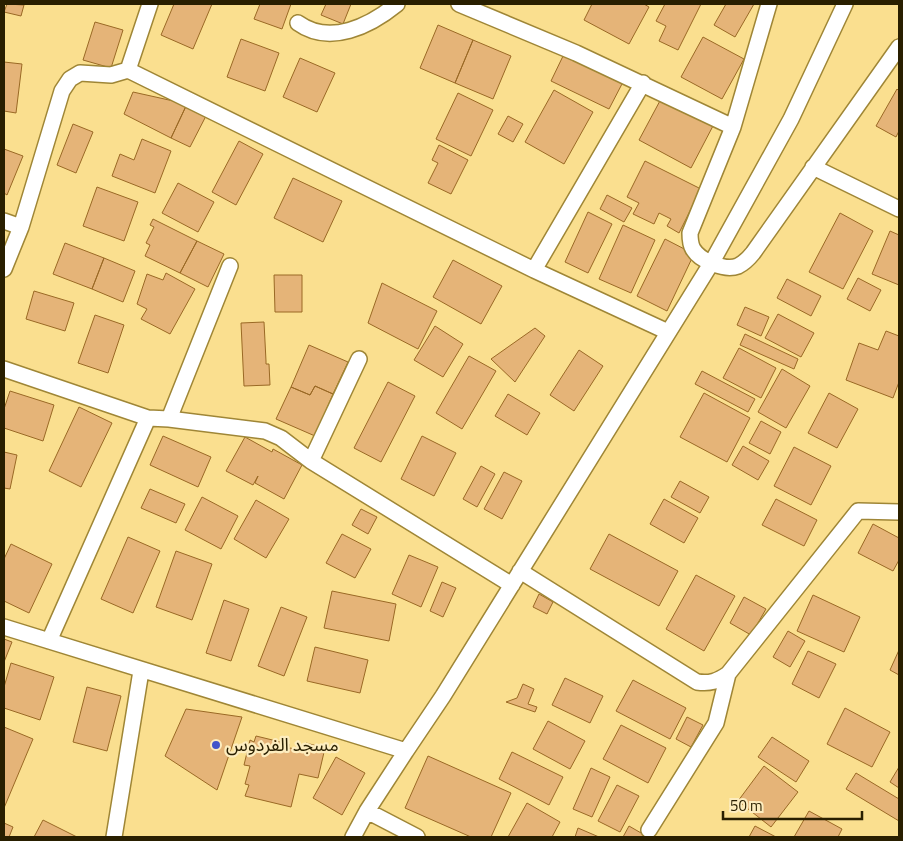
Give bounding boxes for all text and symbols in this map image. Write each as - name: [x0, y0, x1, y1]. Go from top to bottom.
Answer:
- place label: مسجد الفردوس: [226, 731, 339, 758]
- marker: مسجد الفردوس: [210, 739, 222, 751]
- scale bar: [723, 788, 862, 820]
- text: 50 m: [730, 794, 763, 817]

